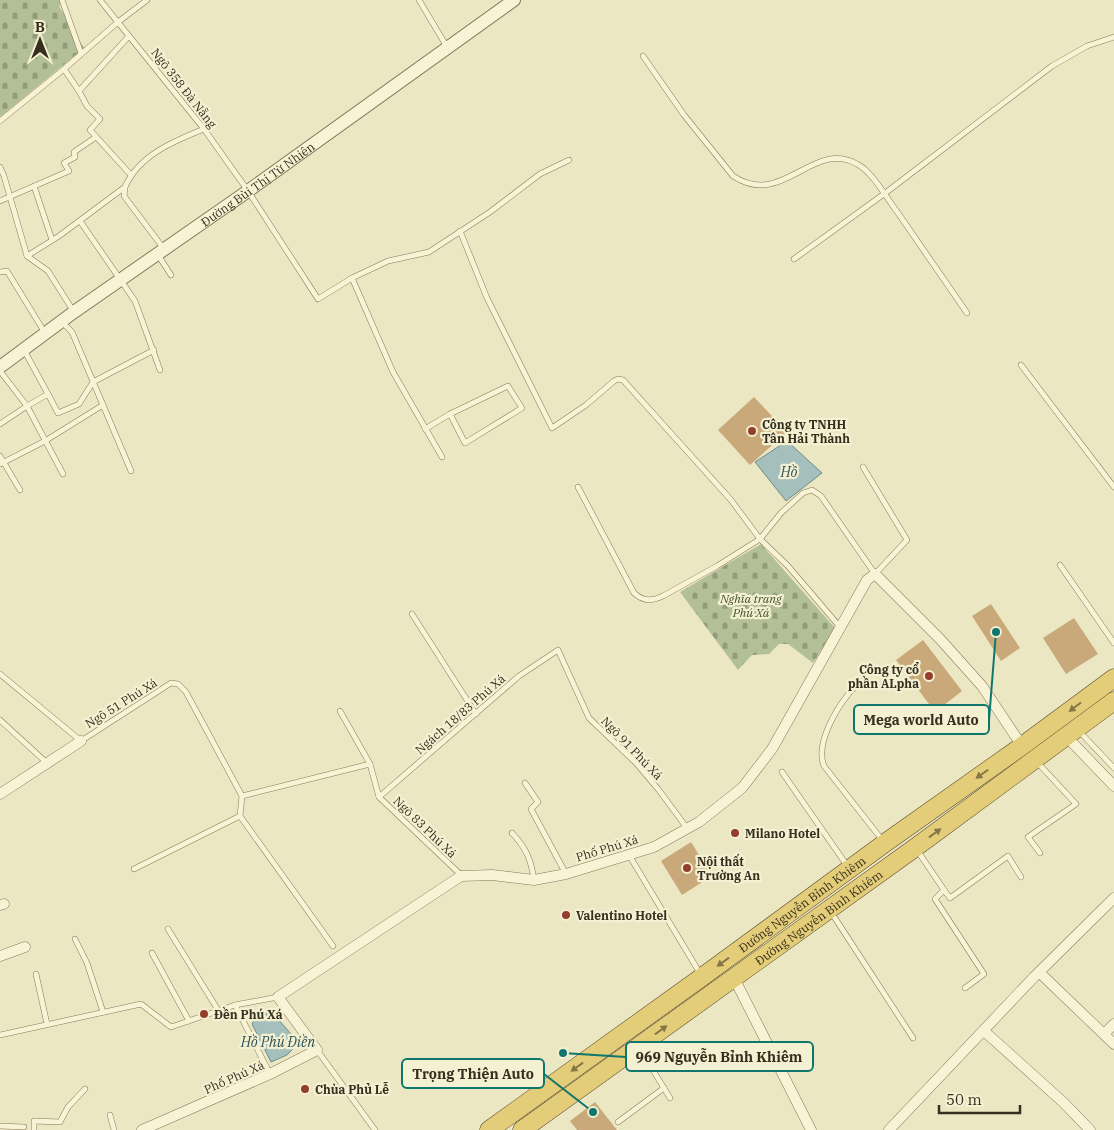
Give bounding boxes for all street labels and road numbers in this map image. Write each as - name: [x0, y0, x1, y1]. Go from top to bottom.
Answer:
- street label: Ngõ 358 Đà Nẵng: [148, 45, 220, 131]
- street label: Đường Bùi Thị Từ Nhiên: [198, 138, 318, 229]
- street label: Ngách 18/83 Phú Xá: [412, 671, 508, 757]
- street label: Ngõ 51 Phú Xá: [82, 675, 160, 731]
- street label: Ngõ 91 Phú Xá: [598, 713, 666, 783]
- street label: Ngõ 83 Phú Xá: [390, 793, 460, 861]
- street label: Phố Phú Xá: [574, 831, 640, 865]
- street label: Đường Nguyễn Bỉnh Khiêm: [736, 852, 869, 955]
- street label: Đường Nguyễn Bình Khiêm: [752, 866, 886, 968]
- street label: Phố Phú Xá: [202, 1057, 267, 1097]

